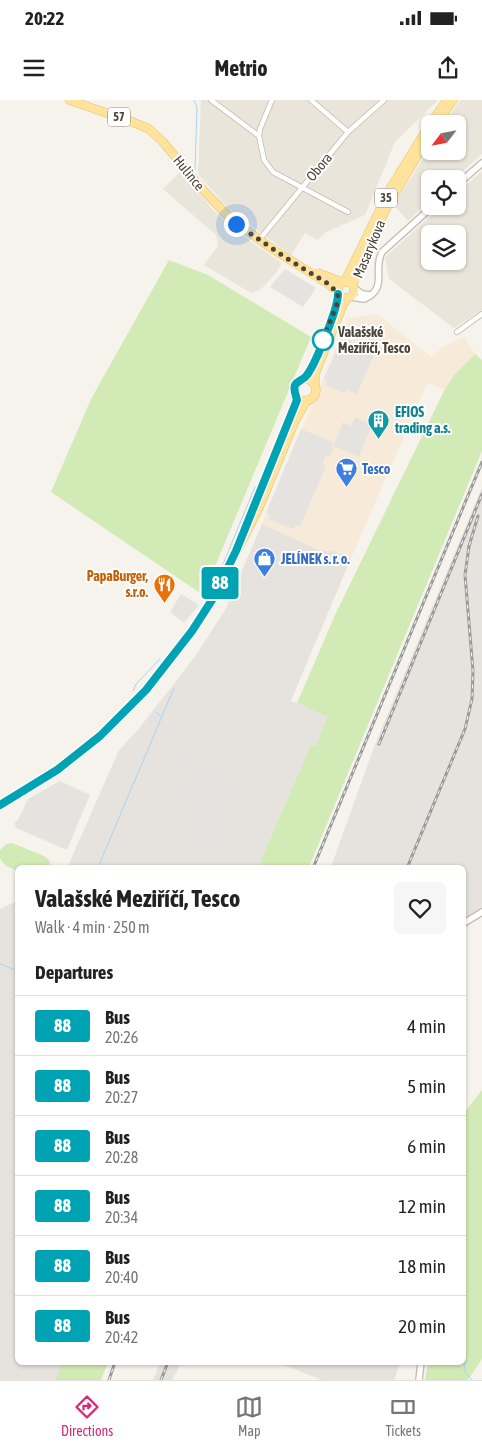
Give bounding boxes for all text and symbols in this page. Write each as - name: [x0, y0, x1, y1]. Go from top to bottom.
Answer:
- text: 20:22: [25, 7, 64, 29]
- icon: menu: [20, 54, 48, 82]
- icon: share: [434, 54, 462, 82]
- text: Metrio: [215, 55, 267, 81]
- road number: 57: [108, 108, 130, 126]
- north arrow: [421, 115, 466, 160]
- map controls: [421, 115, 466, 270]
- street label: Obora: [303, 150, 335, 184]
- street label: Hulince: [170, 152, 208, 194]
- button: locate: [421, 170, 466, 215]
- road number: 35: [375, 189, 397, 208]
- your location: [224, 212, 249, 237]
- street label: Masarykova: [350, 217, 388, 281]
- button: layers: [421, 225, 466, 270]
- place label: Valašské Meziříčí, Tesco: [337, 324, 411, 356]
- marker: Valašské Meziříčí, Tesco: [312, 329, 334, 351]
- place label: EFIOS trading a.s.: [394, 404, 451, 436]
- building icon: EFIOS trading a.s.: [367, 408, 391, 439]
- supermarket icon: Tesco: [334, 457, 358, 488]
- place label: Tesco: [362, 461, 391, 477]
- shop icon: JELÍNEK s. r. o.: [253, 547, 277, 578]
- place label: JELÍNEK s. r. o.: [280, 551, 350, 567]
- line badge: 88: [198, 567, 242, 599]
- place label: PapaBurger, s.r.o.: [87, 568, 148, 600]
- restaurant icon: PapaBurger, s.r.o.: [152, 572, 176, 603]
- text: 88: [212, 572, 228, 593]
- button: heart: [394, 882, 446, 934]
- text: Valašské Meziříčí, Tesco: [35, 885, 240, 912]
- text: Walk · 4 min · 250 m: [35, 918, 149, 936]
- text: Departures: [35, 961, 113, 983]
- text: Bus: [105, 1006, 130, 1028]
- text: 88: [54, 1015, 71, 1036]
- text: 4 min: [407, 1015, 446, 1037]
- text: 20:26: [105, 1028, 138, 1046]
- text: Bus: [105, 1066, 130, 1088]
- text: 88: [54, 1075, 71, 1096]
- text: 5 min: [407, 1075, 446, 1097]
- text: 20:27: [105, 1088, 138, 1106]
- text: Bus: [105, 1126, 130, 1148]
- text: 88: [54, 1135, 71, 1156]
- text: 6 min: [407, 1135, 446, 1157]
- text: 20:28: [105, 1148, 138, 1166]
- text: Bus: [105, 1186, 130, 1208]
- text: 88: [54, 1195, 71, 1216]
- text: 12 min: [398, 1195, 446, 1217]
- text: 20:34: [105, 1208, 138, 1226]
- text: Bus: [105, 1246, 130, 1268]
- text: 88: [54, 1255, 71, 1276]
- text: 18 min: [398, 1255, 446, 1277]
- text: 20:40: [105, 1268, 138, 1286]
- text: Bus: [105, 1306, 130, 1328]
- text: 88: [54, 1315, 71, 1336]
- text: 20 min: [398, 1315, 446, 1337]
- text: 20:42: [105, 1328, 138, 1346]
- tab: Directions: [61, 1393, 113, 1439]
- tab: Map: [235, 1393, 263, 1439]
- tab: Tickets: [385, 1393, 421, 1439]

